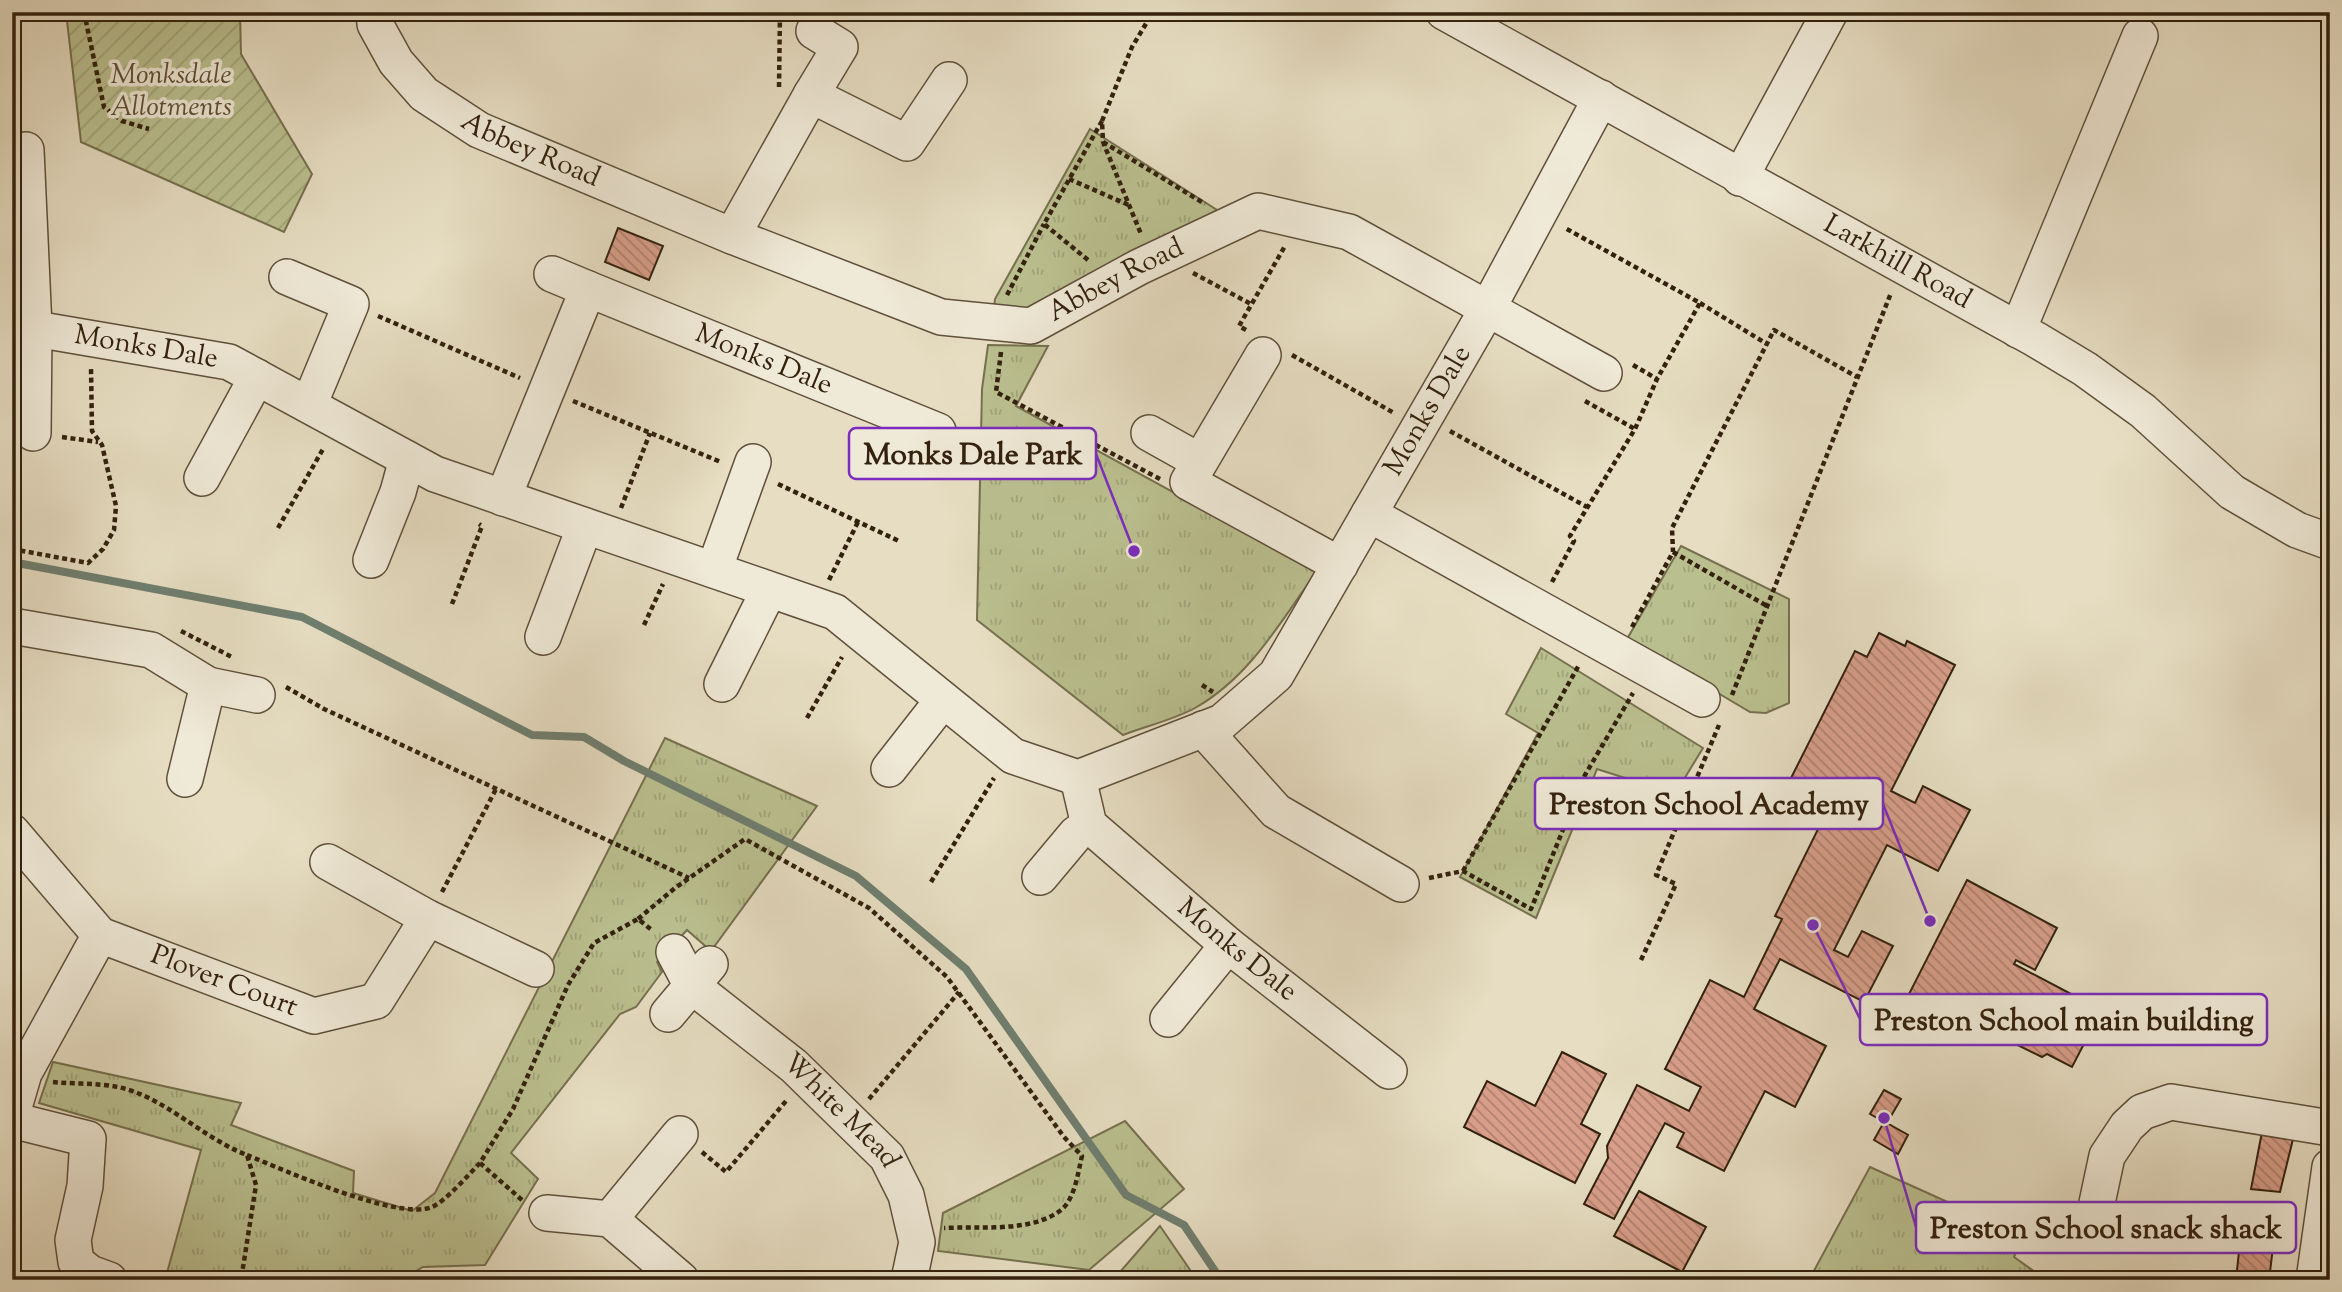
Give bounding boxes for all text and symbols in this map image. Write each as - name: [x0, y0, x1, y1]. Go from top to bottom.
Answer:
- park label: Monksdale Allotments: [110, 56, 232, 128]
- street label: Abbey Road: [452, 103, 606, 199]
- street label: Larkhill Road: [1816, 206, 1979, 320]
- street label: Abbey Road: [1041, 229, 1191, 333]
- street label: Monks Dale: [689, 314, 838, 406]
- street label: Monks Dale: [71, 316, 221, 380]
- street label: Monks Dale: [1375, 338, 1482, 484]
- callout: Monks Dale Park: [849, 428, 1096, 479]
- text: Monks Dale Park: [863, 435, 1083, 478]
- callout: Preston School Academy: [1535, 778, 1883, 829]
- text: Preston School Academy: [1549, 785, 1869, 828]
- street label: Monks Dale: [1168, 889, 1305, 1012]
- street label: Plover Court: [145, 936, 304, 1028]
- callout: Preston School main building: [1860, 994, 2267, 1045]
- text: Preston School main building: [1874, 1001, 2254, 1044]
- street label: White Mead: [773, 1044, 909, 1175]
- callout: Preston School snack shack: [1916, 1202, 2296, 1253]
- text: Preston School snack shack: [1930, 1209, 2283, 1252]

